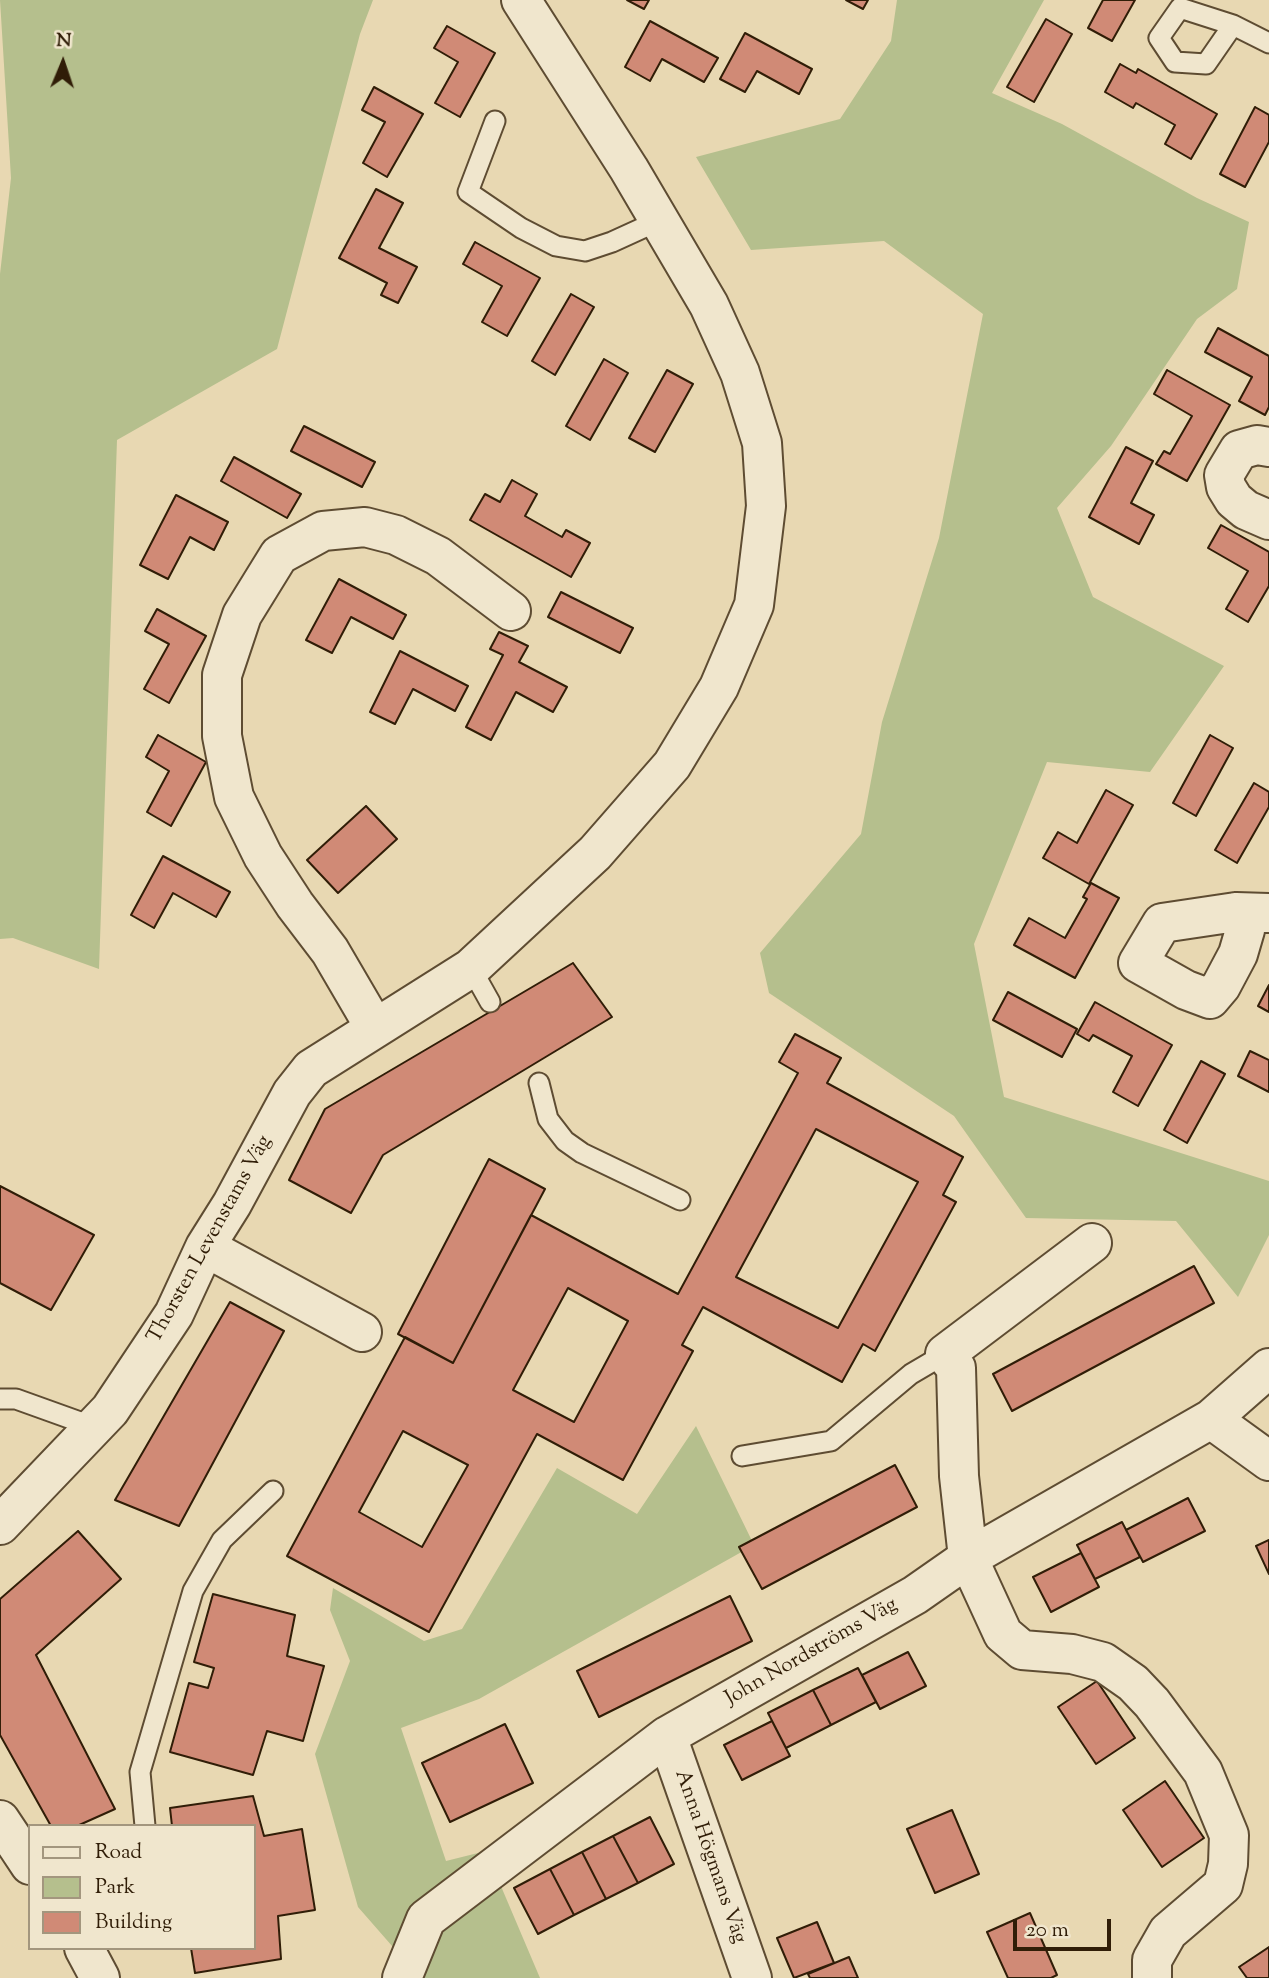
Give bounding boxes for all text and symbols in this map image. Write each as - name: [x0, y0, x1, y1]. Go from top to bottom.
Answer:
- north arrow: [28, 28, 98, 98]
- text: N: [56, 28, 72, 55]
- street label: Thorsten Levenstams Väg: [143, 1132, 279, 1348]
- street label: John Nordströms Väg: [721, 1593, 903, 1713]
- street label: Anna Högmans Väg: [667, 1767, 751, 1947]
- legend: [28, 1824, 256, 1950]
- text: Road: [95, 1838, 142, 1868]
- text: Park: [95, 1873, 135, 1903]
- scale bar: [1017, 1904, 1115, 1948]
- text: Building: [95, 1908, 172, 1938]
- text: 20 m: [1026, 1916, 1069, 1946]

